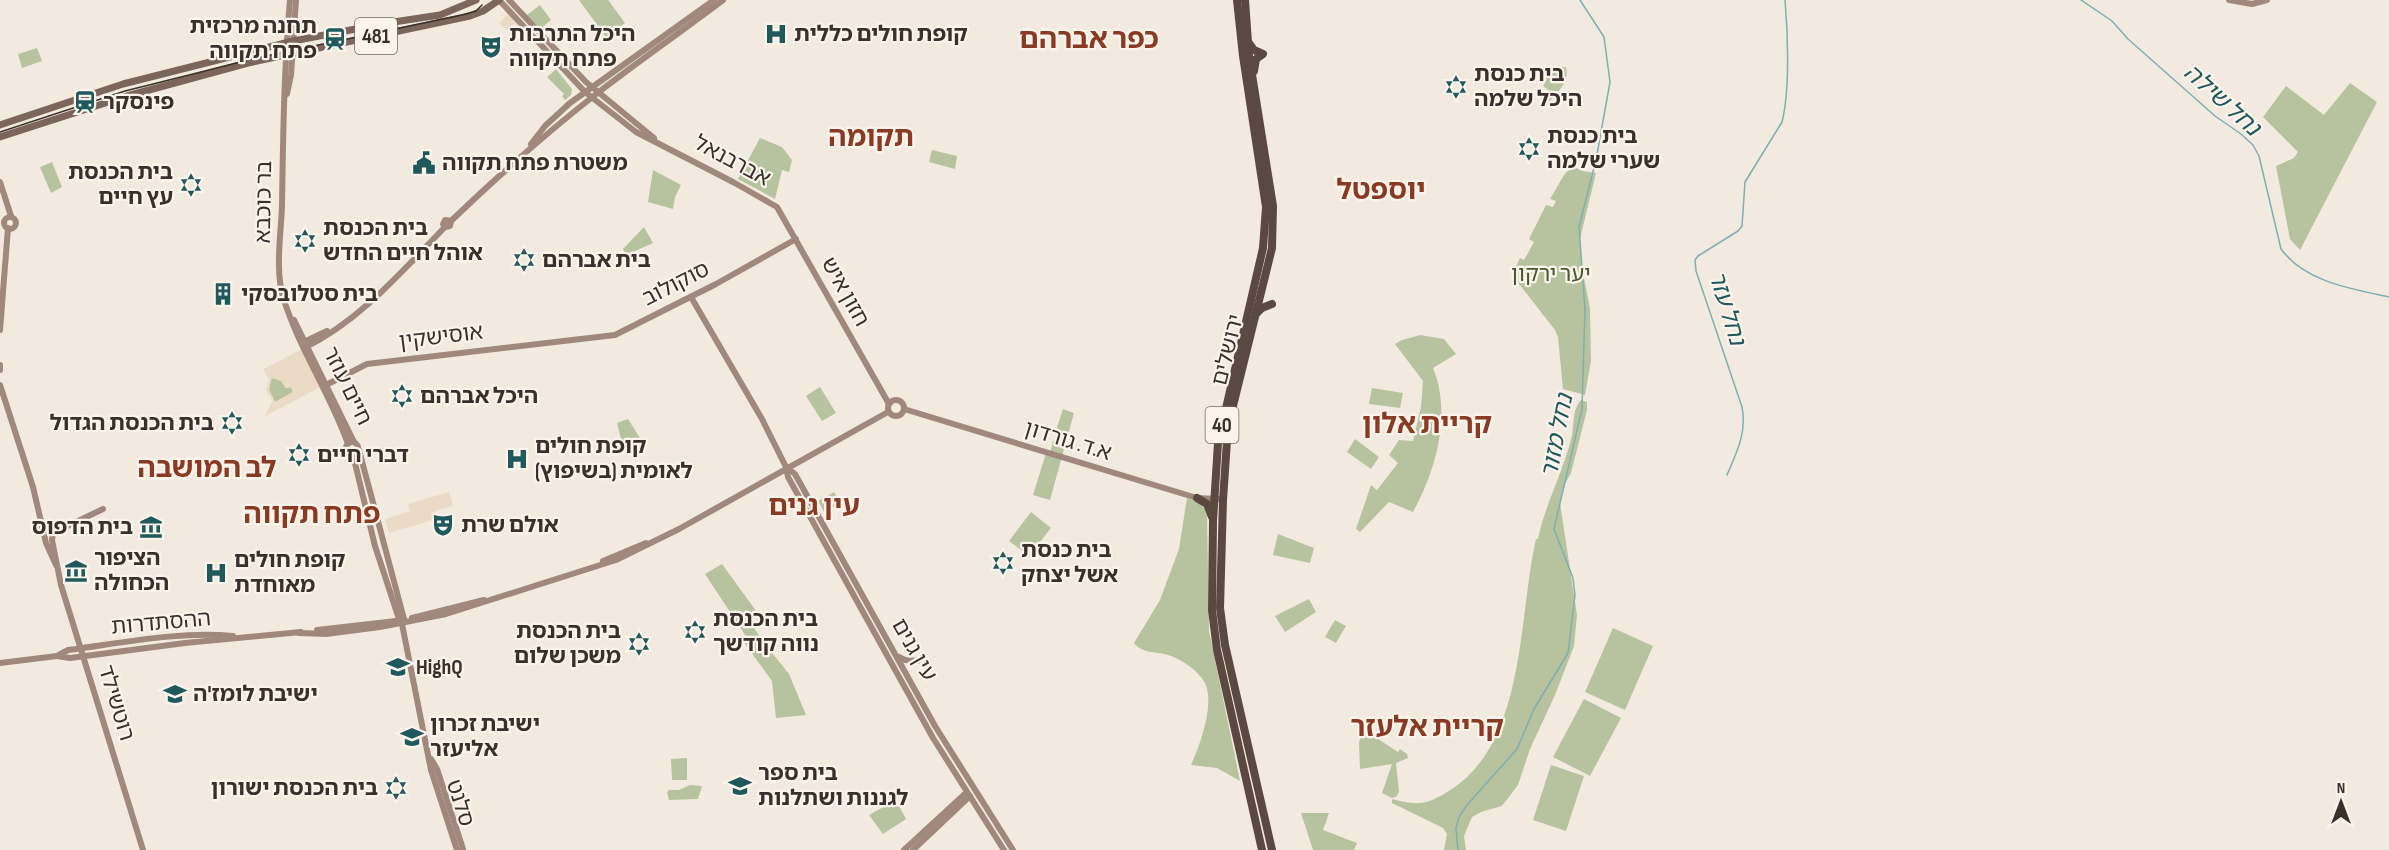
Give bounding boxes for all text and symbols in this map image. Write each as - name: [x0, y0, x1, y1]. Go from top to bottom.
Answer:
- place label: תחנה מרכזית פתח תקווה: [189, 13, 317, 65]
- road number: 481: [355, 18, 397, 54]
- place label: היכל התרבות פתח תקווה: [509, 21, 636, 73]
- hospital icon: קופת חולים כללית: [763, 21, 789, 47]
- place label: קופת חולים כללית: [794, 21, 968, 48]
- district label: כפר אברהם: [1019, 23, 1159, 56]
- station icon: תחנה מרכזית פתח תקווה: [322, 26, 348, 52]
- theatre icon: היכל התרבות פתח תקווה: [478, 34, 504, 60]
- water label: נחל שילה: [2178, 58, 2268, 143]
- place label: בית כנסת היכל שלמה: [1474, 61, 1582, 113]
- synagogue icon: בית כנסת היכל שלמה: [1443, 74, 1469, 100]
- station icon: פינסקר: [72, 89, 98, 115]
- place label: פינסקר: [103, 89, 174, 116]
- district label: תקומה: [828, 121, 914, 154]
- place label: בית כנסת שערי שלמה: [1547, 123, 1660, 175]
- street label: אברבנאל: [689, 130, 775, 192]
- synagogue icon: בית כנסת שערי שלמה: [1516, 136, 1542, 162]
- public building icon: משטרת פתח תקווה: [411, 150, 437, 176]
- place label: משטרת פתח תקווה: [442, 150, 628, 177]
- place label: בית הכנסת עץ חיים: [68, 159, 173, 211]
- street label: בר כוכבא: [250, 160, 278, 244]
- synagogue icon: בית הכנסת עץ חיים: [178, 172, 204, 198]
- district label: יוספטל: [1337, 174, 1425, 207]
- place label: בית הכנסת אוהל חיים החדש: [323, 215, 483, 267]
- synagogue icon: בית הכנסת אוהל חיים החדש: [292, 228, 318, 254]
- synagogue icon: בית אברהם: [511, 247, 537, 273]
- place label: בית אברהם: [542, 247, 651, 274]
- street label: חזון איש: [815, 253, 875, 331]
- street label: סוקולוב: [638, 256, 714, 312]
- park label: יער ירקון: [1511, 261, 1591, 288]
- water label: נחל עזר: [1702, 267, 1753, 350]
- building icon: בית סטלובסקי: [210, 281, 236, 307]
- place label: בית סטלובסקי: [241, 281, 378, 308]
- street label: ירושלים: [1206, 312, 1250, 388]
- street label: אוסישקין: [397, 318, 485, 356]
- street label: חיים עוזר: [316, 342, 378, 430]
- synagogue icon: היכל אברהם: [389, 383, 415, 409]
- place label: היכל אברהם: [420, 383, 538, 410]
- water label: נחל מזור: [1535, 390, 1580, 480]
- road number: 40: [1206, 407, 1238, 443]
- district label: קריית אלון: [1362, 408, 1492, 441]
- place label: בית הכנסת הגדול: [50, 410, 214, 437]
- synagogue icon: בית הכנסת הגדול: [219, 410, 245, 436]
- street label: א.ד. גורדון: [1021, 415, 1115, 467]
- place label: קופת חולים לאומית (בשיפוץ): [535, 433, 693, 485]
- synagogue icon: דברי חיים: [286, 442, 312, 468]
- place label: דברי חיים: [317, 442, 409, 469]
- hospital icon: קופת חולים לאומית (בשיפוץ): [504, 446, 530, 472]
- district label: לב המושבה: [137, 452, 277, 485]
- district label: עין גנים: [768, 490, 860, 523]
- district label: פתח תקווה: [243, 498, 381, 531]
- theatre icon: אולם שרת: [430, 512, 456, 538]
- place label: אולם שרת: [461, 512, 559, 539]
- place label: בית הדפוס: [32, 514, 133, 541]
- museum icon: בית הדפוס: [138, 514, 164, 540]
- place label: בית כנסת אשל יצחק: [1021, 537, 1118, 589]
- place label: הציפור הכחולה: [94, 545, 169, 597]
- place label: קופת חולים מאוחדת: [234, 547, 345, 599]
- synagogue icon: בית כנסת אשל יצחק: [990, 550, 1016, 576]
- museum icon: הציפור הכחולה: [63, 558, 89, 584]
- hospital icon: קופת חולים מאוחדת: [203, 560, 229, 586]
- street label: ההסתדרות: [110, 605, 212, 641]
- place label: בית הכנסת נווה קודשך: [713, 606, 819, 658]
- street label: עין גנים: [885, 614, 943, 686]
- place label: בית הכנסת משכן שלום: [514, 618, 621, 670]
- synagogue icon: בית הכנסת נווה קודשך: [682, 619, 708, 645]
- synagogue icon: בית הכנסת משכן שלום: [626, 631, 652, 657]
- school or university icon: HighQ: [385, 654, 411, 680]
- place label: HighQ: [416, 654, 463, 681]
- street label: רוטשילד: [92, 662, 140, 744]
- school or university icon: ישיבת לומז'ה: [162, 681, 188, 707]
- place label: ישיבת לומז'ה: [193, 681, 318, 708]
- place label: ישיבת זכרון אליעזר: [430, 711, 540, 763]
- district label: קריית אלעזר: [1350, 711, 1504, 744]
- school or university icon: ישיבת זכרון אליעזר: [399, 724, 425, 750]
- place label: בית ספר לגננות ושתלנות: [758, 760, 909, 812]
- north arrow: [2311, 772, 2371, 832]
- school or university icon: בית ספר לגננות ושתלנות: [727, 773, 753, 799]
- place label: בית הכנסת ישורון: [211, 775, 378, 802]
- synagogue icon: בית הכנסת ישורון: [383, 775, 409, 801]
- street label: סלנט: [440, 776, 480, 830]
- text: N: [2337, 779, 2345, 798]

